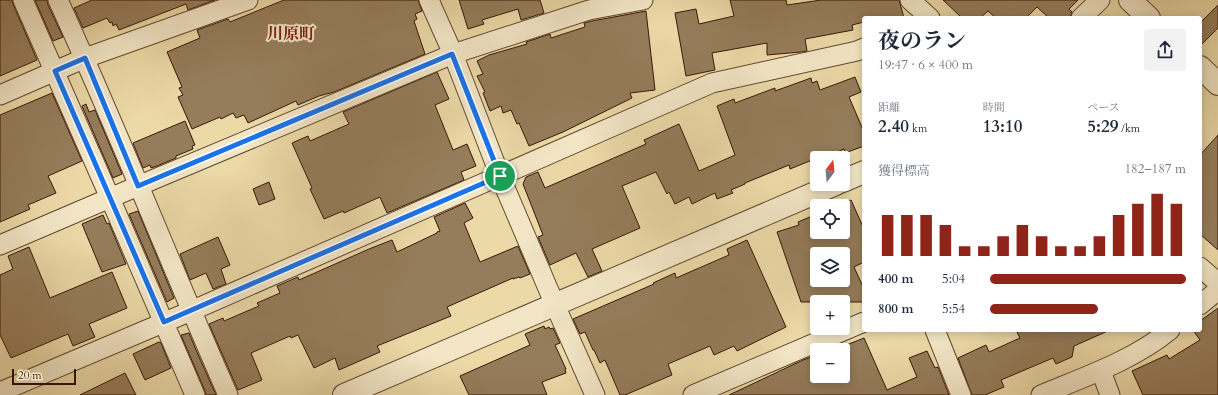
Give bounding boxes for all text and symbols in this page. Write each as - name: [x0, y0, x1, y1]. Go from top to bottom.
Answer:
- district label: 川原町: [267, 23, 315, 45]
- text: 夜のラン: [878, 26, 966, 56]
- button: share: [1144, 29, 1186, 71]
- text: 19:47 · 6 × 400 m: [878, 56, 973, 74]
- text: 距離: [878, 100, 900, 115]
- text: 時間: [983, 100, 1005, 115]
- text: ペース: [1087, 100, 1120, 115]
- text: 2.40: [878, 115, 909, 138]
- text: 13:10: [983, 115, 1022, 138]
- text: 5:29: [1087, 115, 1118, 138]
- text: km: [909, 121, 927, 136]
- text: /km: [1118, 121, 1140, 136]
- north arrow: [810, 151, 850, 191]
- map controls: [810, 151, 850, 383]
- pin: [483, 159, 517, 193]
- text: 182–187 m: [1124, 160, 1186, 178]
- text: 獲得標高: [878, 162, 930, 180]
- icon: arrive: [489, 165, 511, 187]
- button: locate: [810, 199, 850, 239]
- button: layers: [810, 247, 850, 287]
- text: 400 m: [878, 270, 913, 288]
- text: 5:04: [942, 270, 965, 288]
- button: +: [810, 295, 850, 335]
- text: 800 m: [878, 300, 913, 318]
- text: 5:54: [942, 300, 965, 318]
- button: −: [810, 343, 850, 383]
- scale bar: [12, 367, 76, 386]
- text: 20 m: [18, 368, 42, 383]

